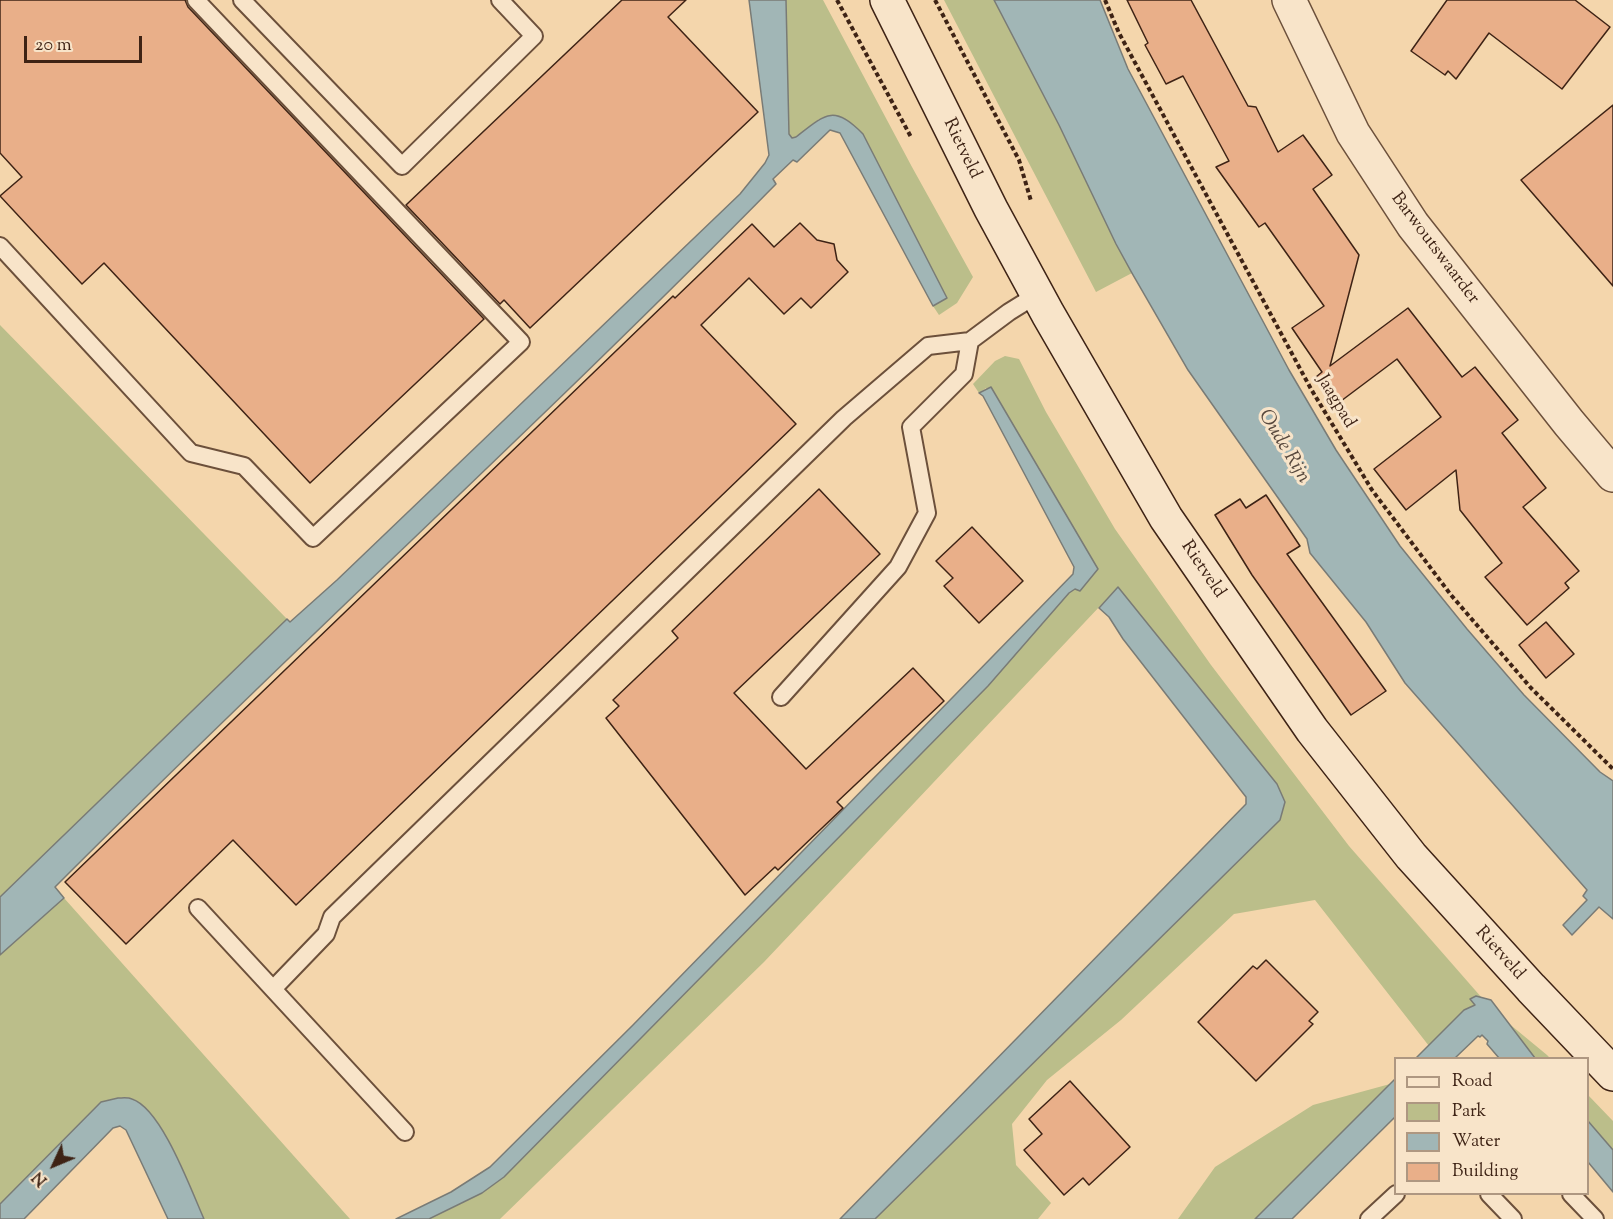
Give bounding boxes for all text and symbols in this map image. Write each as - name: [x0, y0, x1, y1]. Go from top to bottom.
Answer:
- scale bar: [27, 24, 146, 62]
- text: 20 m: [35, 33, 72, 59]
- street label: Rietveld: [937, 115, 985, 183]
- street label: Barwoutswaarder: [1385, 189, 1483, 309]
- street label: Jaagpad: [1311, 371, 1359, 433]
- water label: Oude Rijn: [1252, 406, 1314, 488]
- street label: Rietveld: [1175, 537, 1229, 603]
- street label: Rietveld: [1469, 923, 1529, 985]
- legend: [1394, 1057, 1589, 1195]
- text: Road: [1452, 1069, 1492, 1095]
- text: Park: [1452, 1099, 1486, 1125]
- text: Water: [1452, 1129, 1500, 1155]
- north arrow: [24, 1135, 84, 1195]
- text: Building: [1452, 1159, 1518, 1185]
- text: N: [28, 1165, 53, 1190]

